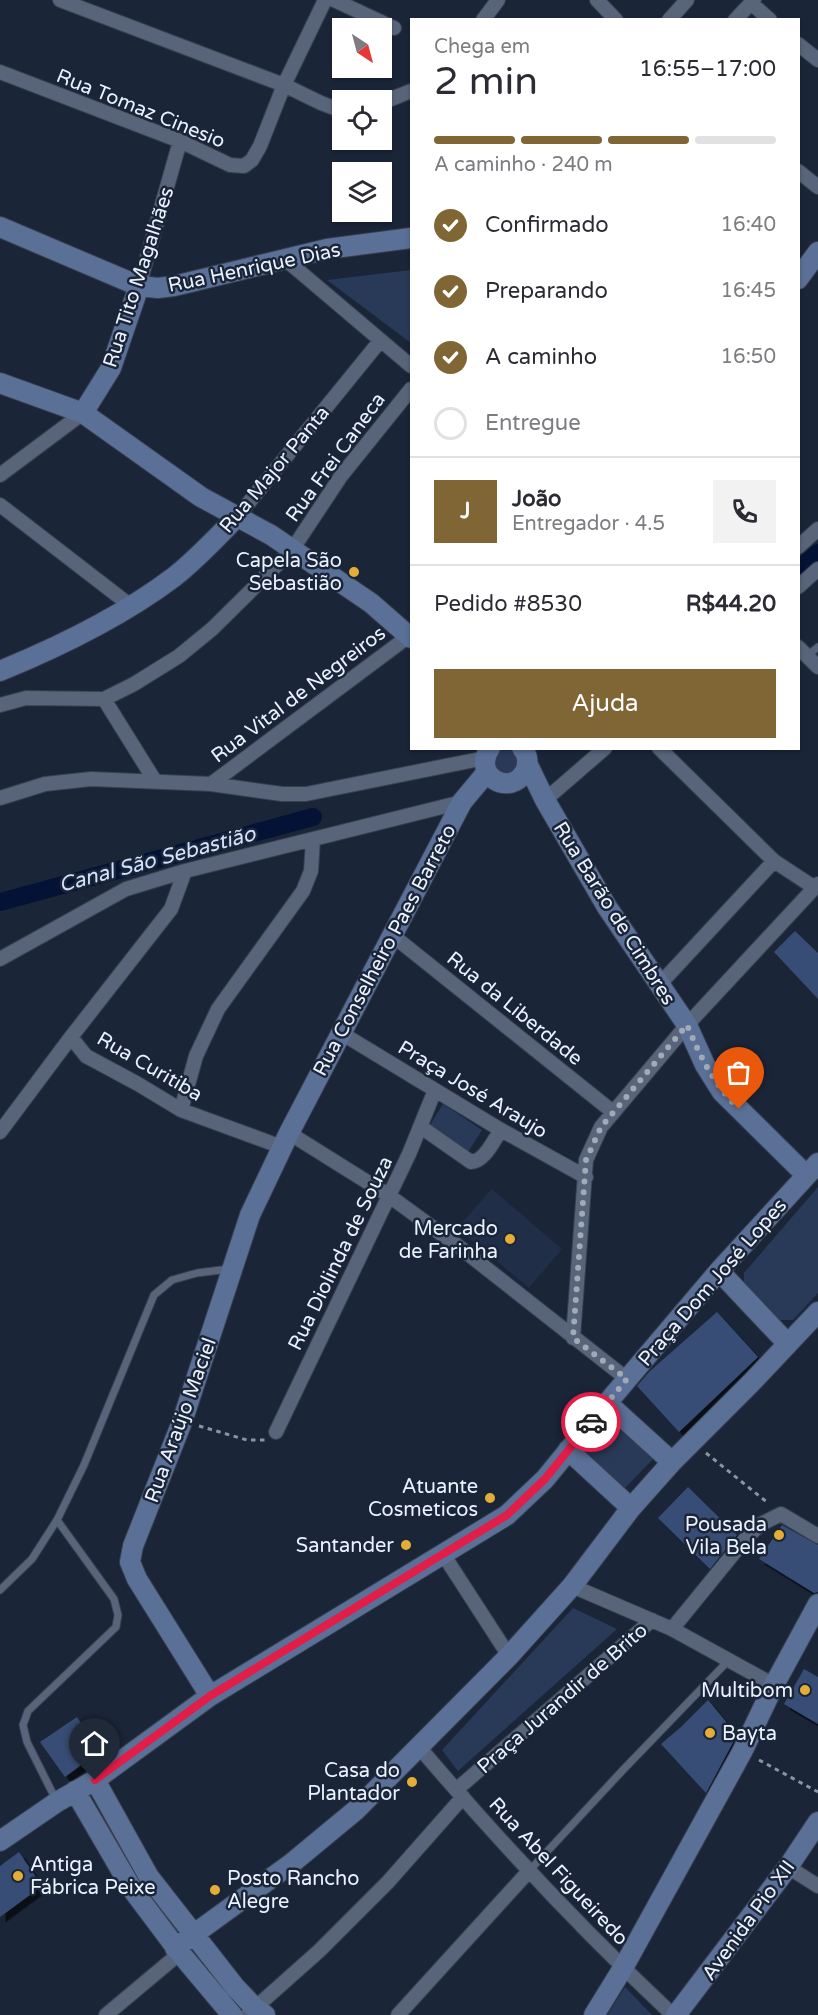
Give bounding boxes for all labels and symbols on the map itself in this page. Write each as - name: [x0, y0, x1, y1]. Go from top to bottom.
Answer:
- north arrow: [332, 18, 392, 78]
- street label: Rua Tomaz Cinesio: [53, 64, 228, 154]
- street label: Rua Tito Magalhães: [98, 184, 179, 371]
- street label: Rua Henrique Dias: [166, 238, 343, 298]
- street label: Rua Frei Caneca: [281, 388, 391, 527]
- street label: Rua Major Panta: [215, 401, 335, 538]
- place label: Capela São Sebastião: [236, 549, 342, 596]
- marker: Capela São Sebastião: [347, 565, 361, 579]
- street label: Rua Vital de Negreiros: [207, 621, 391, 768]
- street label: Rua Barão de Cimbres: [548, 817, 680, 1010]
- water label: Canal São Sebastião: [56, 821, 259, 898]
- street label: Rua Conselheiro Paes Barreto: [308, 821, 462, 1080]
- street label: Rua da Liberdade: [442, 947, 587, 1071]
- street label: Rua Curitiba: [92, 1027, 207, 1107]
- street label: Praça José Araujo: [393, 1036, 551, 1144]
- pin: [713, 1047, 764, 1109]
- street label: Rua Diolinda de Souza: [283, 1152, 398, 1354]
- street label: Praça Dom José Lopes: [633, 1194, 792, 1371]
- place label: Mercado de Farinha: [399, 1217, 498, 1264]
- marker: Mercado de Farinha: [503, 1232, 517, 1246]
- street label: Rua Araújo Maciel: [140, 1335, 222, 1506]
- courier: [561, 1392, 621, 1452]
- place label: Atuante Cosmeticos: [368, 1475, 478, 1522]
- marker: Atuante Cosmeticos: [483, 1491, 497, 1505]
- place label: Pousada Vila Bela: [685, 1513, 767, 1560]
- marker: Pousada Vila Bela: [772, 1528, 786, 1542]
- place label: Santander: [296, 1534, 394, 1558]
- marker: Santander: [399, 1538, 413, 1552]
- street label: Praça Jurandir de Brito: [473, 1618, 653, 1779]
- place label: Multibom: [701, 1679, 793, 1703]
- marker: Multibom: [798, 1683, 812, 1697]
- pin: [69, 1718, 120, 1780]
- place label: Bayta: [722, 1722, 777, 1746]
- marker: Bayta: [703, 1726, 717, 1740]
- place label: Casa do Plantador: [307, 1759, 400, 1806]
- marker: Casa do Plantador: [405, 1775, 419, 1789]
- street label: Rua Abel Figueiredo: [484, 1793, 633, 1951]
- place label: Antiga Fábrica Peixe: [30, 1853, 156, 1900]
- street label: Avenida Pio XII: [697, 1856, 800, 1985]
- place label: Posto Rancho Alegre: [227, 1867, 359, 1914]
- marker: Antiga Fábrica Peixe: [11, 1869, 25, 1883]
- marker: Posto Rancho Alegre: [208, 1883, 222, 1897]

